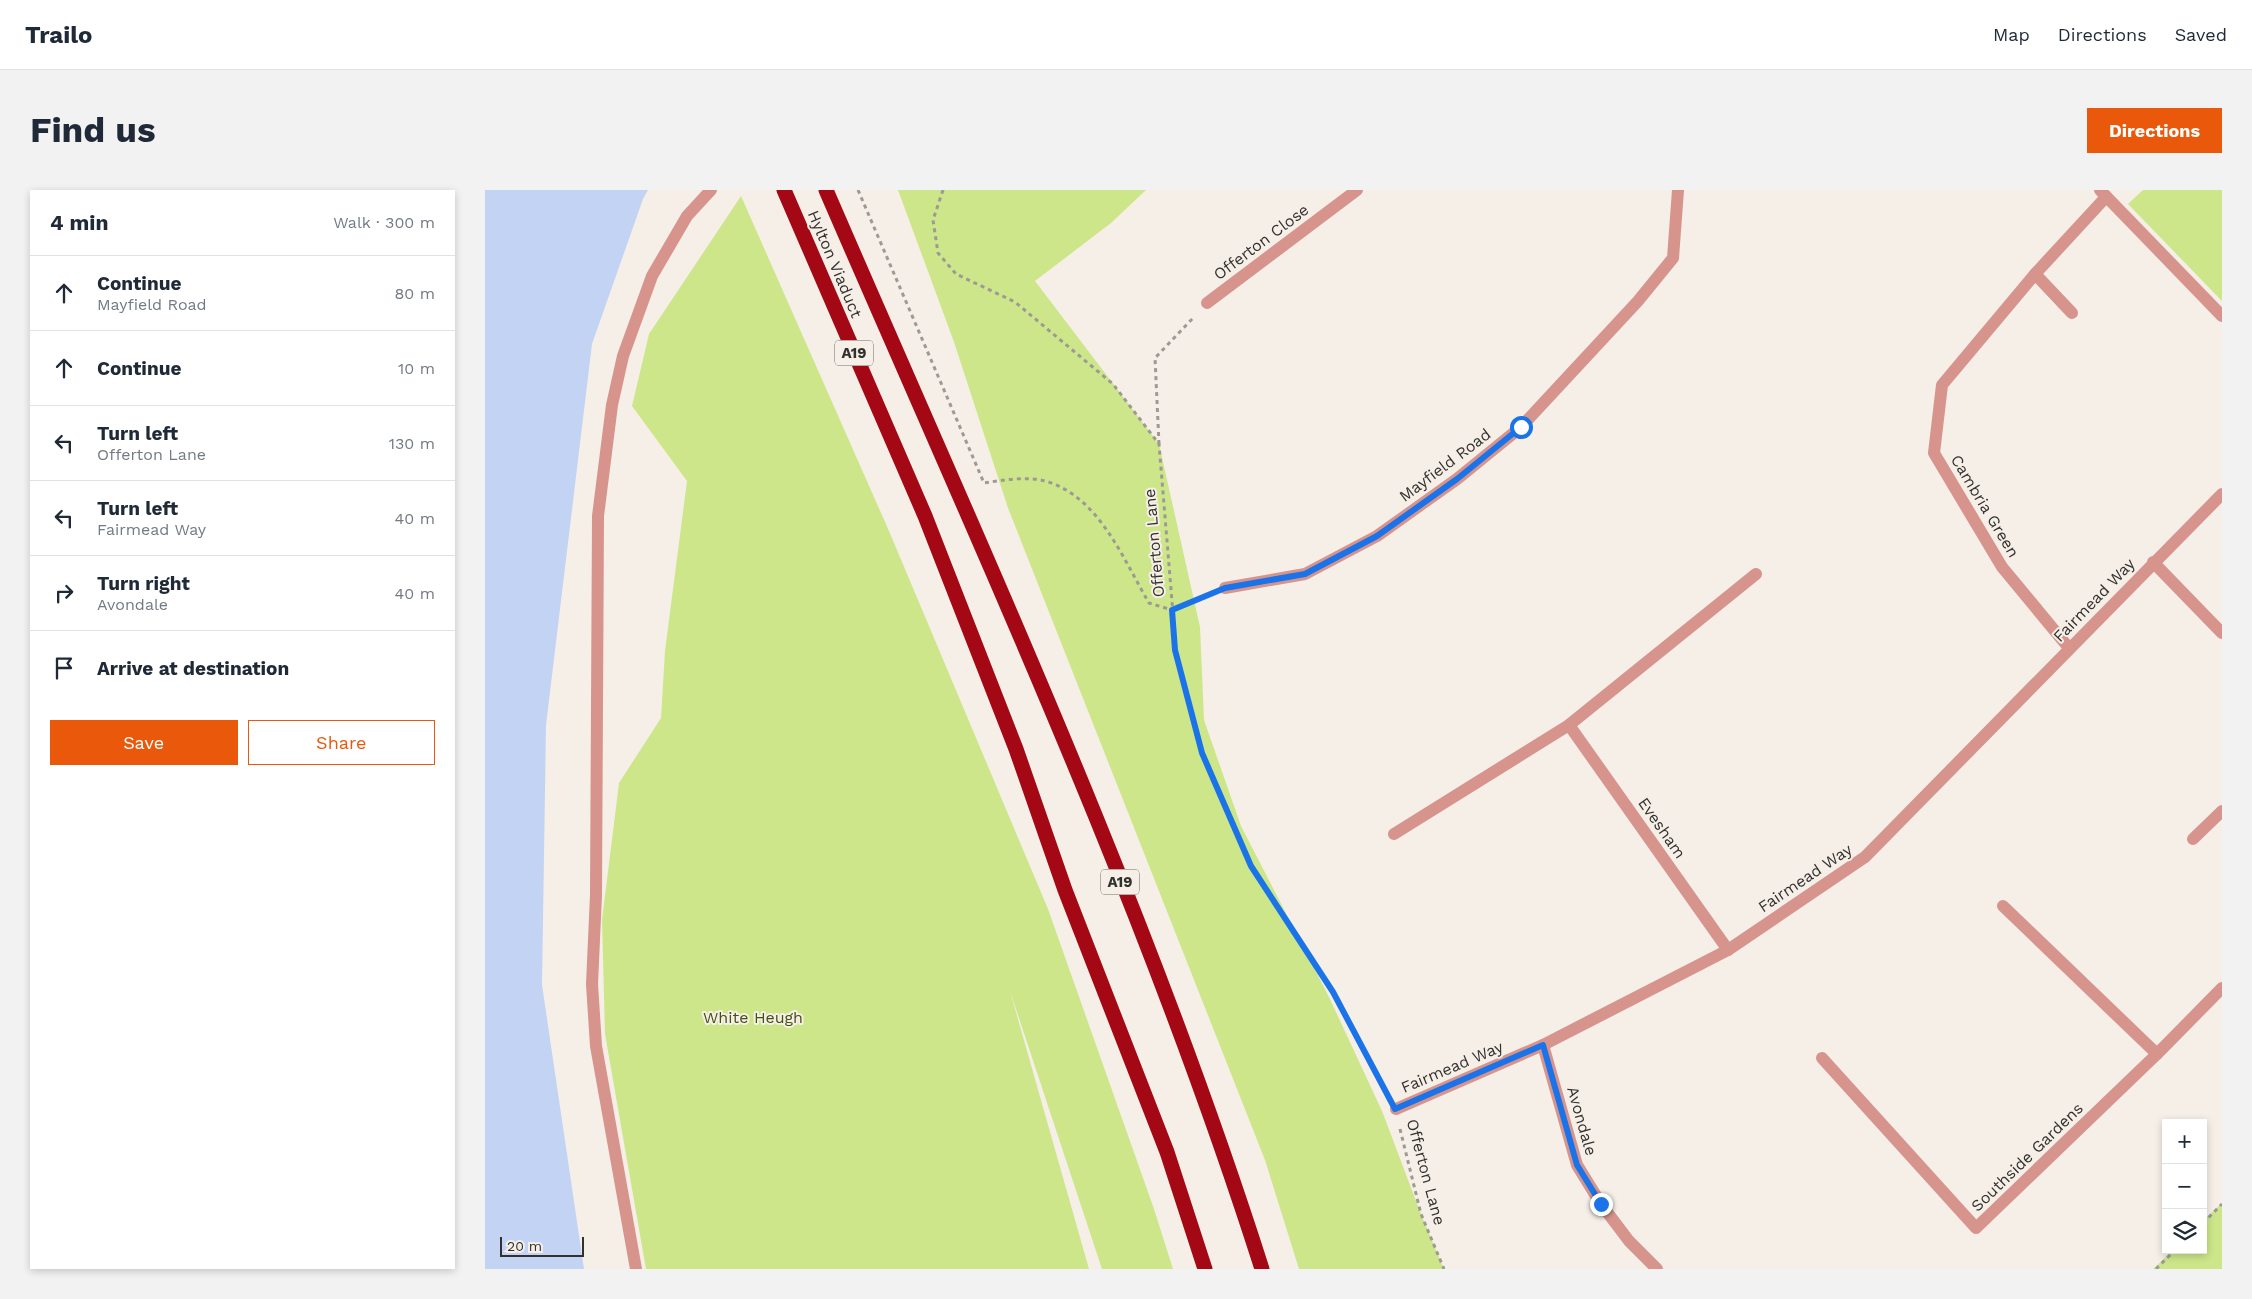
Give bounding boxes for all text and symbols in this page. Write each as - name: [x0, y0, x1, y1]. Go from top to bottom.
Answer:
- text: Trailo: [25, 21, 92, 49]
- text: Map: [1993, 24, 2030, 45]
- text: Directions: [2058, 24, 2147, 45]
- text: Saved: [2175, 24, 2227, 45]
- button: Directions: [2087, 108, 2222, 153]
- text: Find us: [30, 109, 156, 151]
- street label: Offerton Close: [1210, 200, 1312, 284]
- street label: Hylton Viaduct: [804, 207, 866, 321]
- text: 4 min: [50, 210, 108, 235]
- text: Walk · 300 m: [333, 213, 435, 232]
- text: Continue: [97, 272, 181, 295]
- icon: ahead: [50, 279, 78, 307]
- text: 80 m: [394, 284, 435, 303]
- text: Mayfield Road: [97, 295, 207, 314]
- road number: A19: [835, 340, 873, 366]
- icon: ahead: [50, 354, 78, 382]
- text: Continue: [97, 357, 181, 380]
- text: 10 m: [398, 359, 435, 378]
- route start: [1510, 416, 1533, 439]
- text: Turn left: [97, 422, 178, 445]
- street label: Mayfield Road: [1396, 424, 1494, 506]
- icon: left: [50, 429, 78, 457]
- text: 130 m: [389, 434, 435, 453]
- text: Offerton Lane: [97, 445, 206, 464]
- street label: Cambria Green: [1947, 451, 2023, 561]
- street label: Offerton Lane: [1140, 488, 1168, 598]
- text: Turn left: [97, 497, 178, 520]
- icon: left: [50, 504, 78, 532]
- text: 40 m: [395, 509, 435, 528]
- text: Fairmead Way: [97, 520, 206, 539]
- street label: Fairmead Way: [2049, 554, 2139, 646]
- text: Turn right: [97, 572, 190, 595]
- icon: right: [50, 579, 78, 607]
- text: 40 m: [395, 584, 435, 603]
- text: Avondale: [97, 595, 168, 614]
- icon: arrive: [50, 654, 78, 682]
- text: Arrive at destination: [97, 657, 289, 680]
- button: Save: [50, 720, 238, 765]
- button: Share: [248, 720, 435, 765]
- street label: Evesham: [1634, 794, 1690, 862]
- street label: Fairmead Way: [1754, 839, 1856, 916]
- road number: A19: [1101, 870, 1139, 894]
- park label: White Heugh: [703, 1008, 803, 1027]
- street label: Fairmead Way: [1398, 1037, 1507, 1097]
- street label: Avondale: [1563, 1084, 1601, 1158]
- street label: Southside Gardens: [1967, 1099, 2087, 1215]
- street label: Offerton Lane: [1403, 1117, 1449, 1227]
- map controls: [2162, 1119, 2207, 1254]
- button: +: [2162, 1119, 2207, 1164]
- button: −: [2162, 1164, 2207, 1209]
- route end: [1590, 1193, 1613, 1216]
- button: layers: [2162, 1209, 2207, 1254]
- scale bar: [500, 1234, 584, 1257]
- text: 20 m: [507, 1238, 542, 1254]

